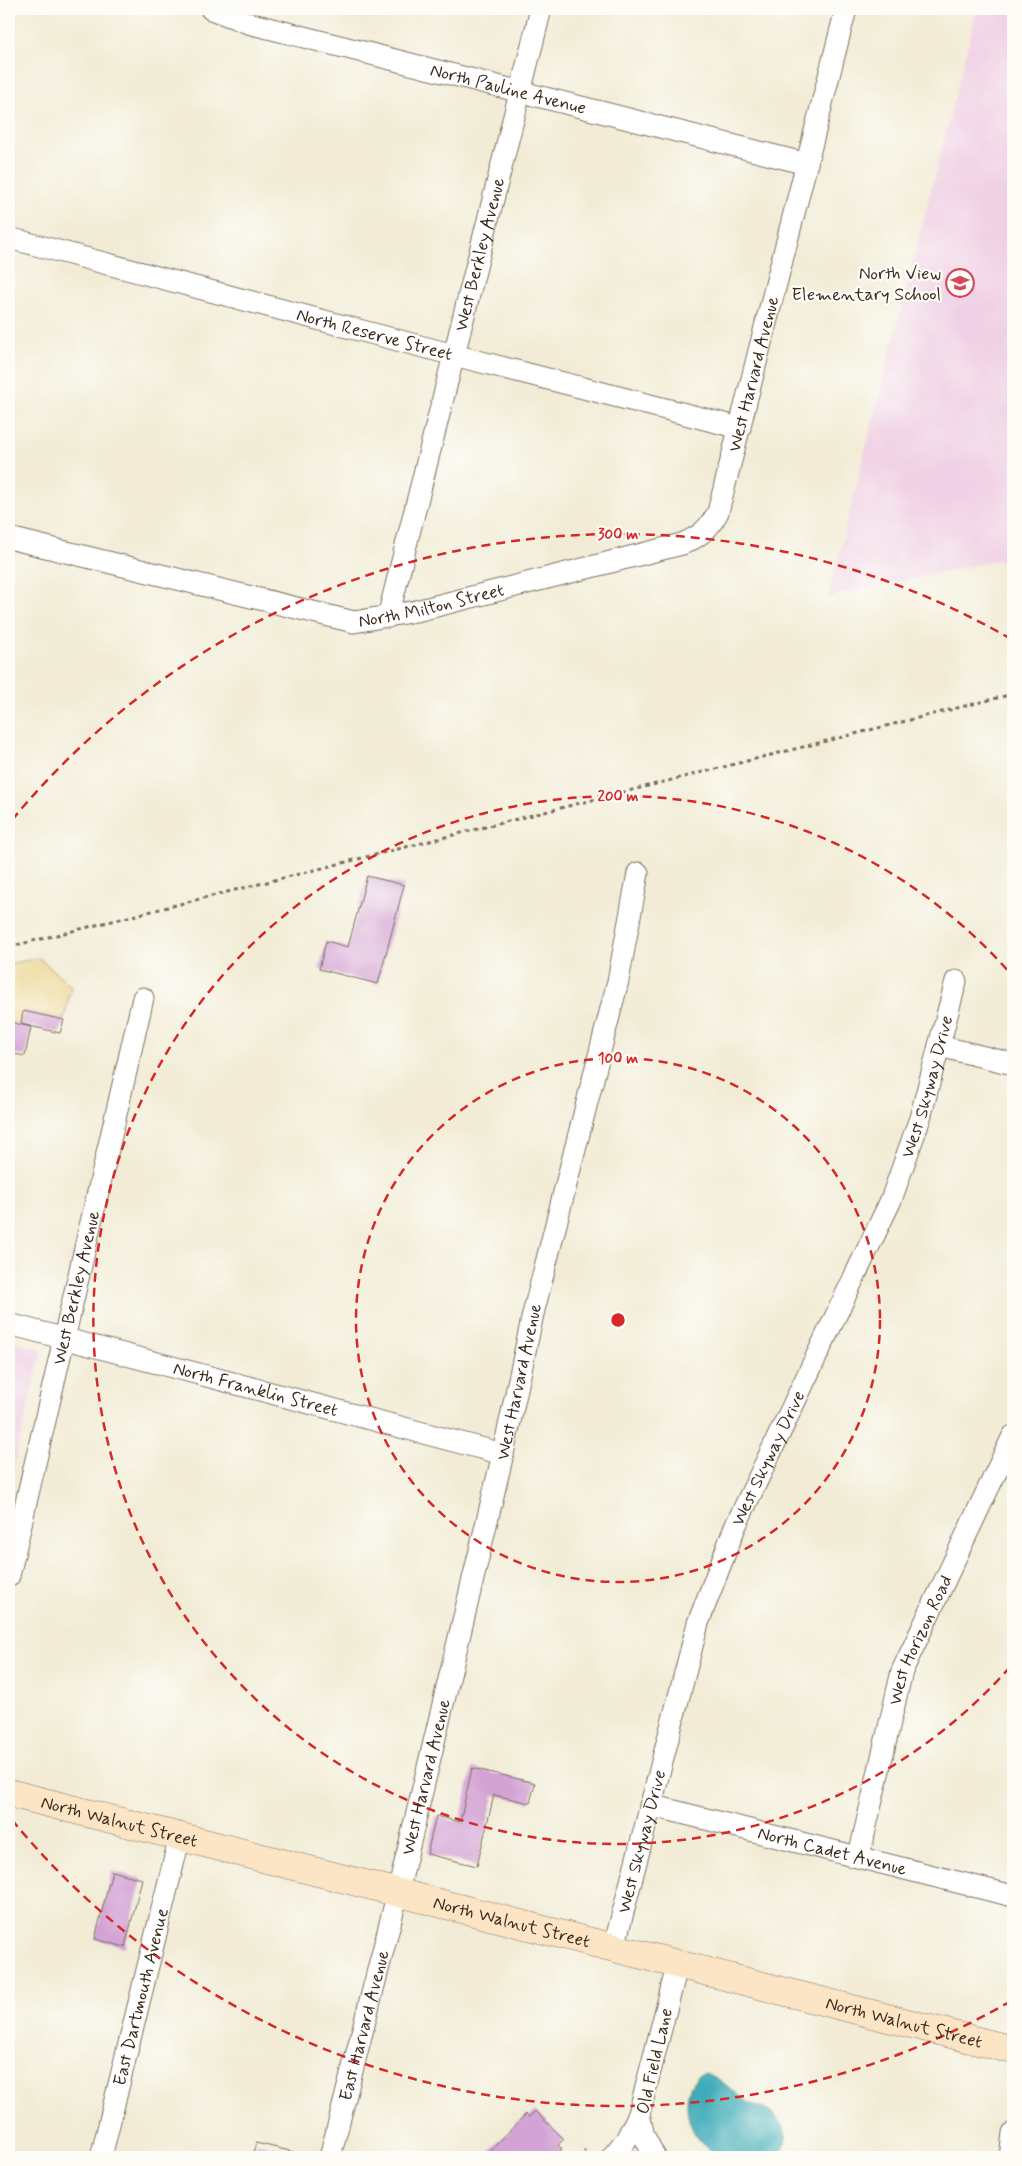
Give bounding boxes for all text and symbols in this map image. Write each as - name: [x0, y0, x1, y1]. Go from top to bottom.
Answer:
- street label: North Pauline Avenue: [428, 58, 589, 121]
- street label: West Berkley Avenue: [449, 175, 511, 334]
- place label: North View Elementary School: [791, 262, 941, 307]
- school or university icon: North View Elementary School: [945, 268, 975, 298]
- street label: West Harvard Avenue: [723, 294, 785, 455]
- street label: North Reserve Street: [294, 303, 455, 367]
- text: 300 m: [598, 525, 638, 545]
- street label: North Milton Street: [357, 578, 507, 634]
- text: 200 m: [598, 787, 639, 807]
- street label: West Skyway Drive: [896, 1013, 959, 1161]
- text: 100 m: [598, 1049, 638, 1069]
- street label: West Berkley Avenue: [47, 1208, 106, 1367]
- street label: West Harvard Avenue: [491, 1301, 548, 1462]
- centre of rings: [609, 1311, 627, 1329]
- street label: North Franklin Street: [170, 1357, 341, 1423]
- street label: West Skyway Drive: [726, 1387, 811, 1530]
- street label: West Horizon Road: [883, 1572, 958, 1708]
- street label: West Harvard Avenue: [396, 1697, 457, 1858]
- street label: West Skyway Drive: [612, 1767, 672, 1916]
- street label: North Walnut Street: [38, 1791, 200, 1854]
- street label: North Cadet Avenue: [755, 1821, 909, 1882]
- street label: North Walnut Street: [431, 1891, 593, 1954]
- street label: East Dartmouth Avenue: [108, 1905, 175, 2088]
- street label: East Harvard Avenue: [334, 1948, 396, 2103]
- street label: North Walnut Street: [823, 1992, 985, 2055]
- street label: Old Field Lane: [631, 2006, 679, 2117]

